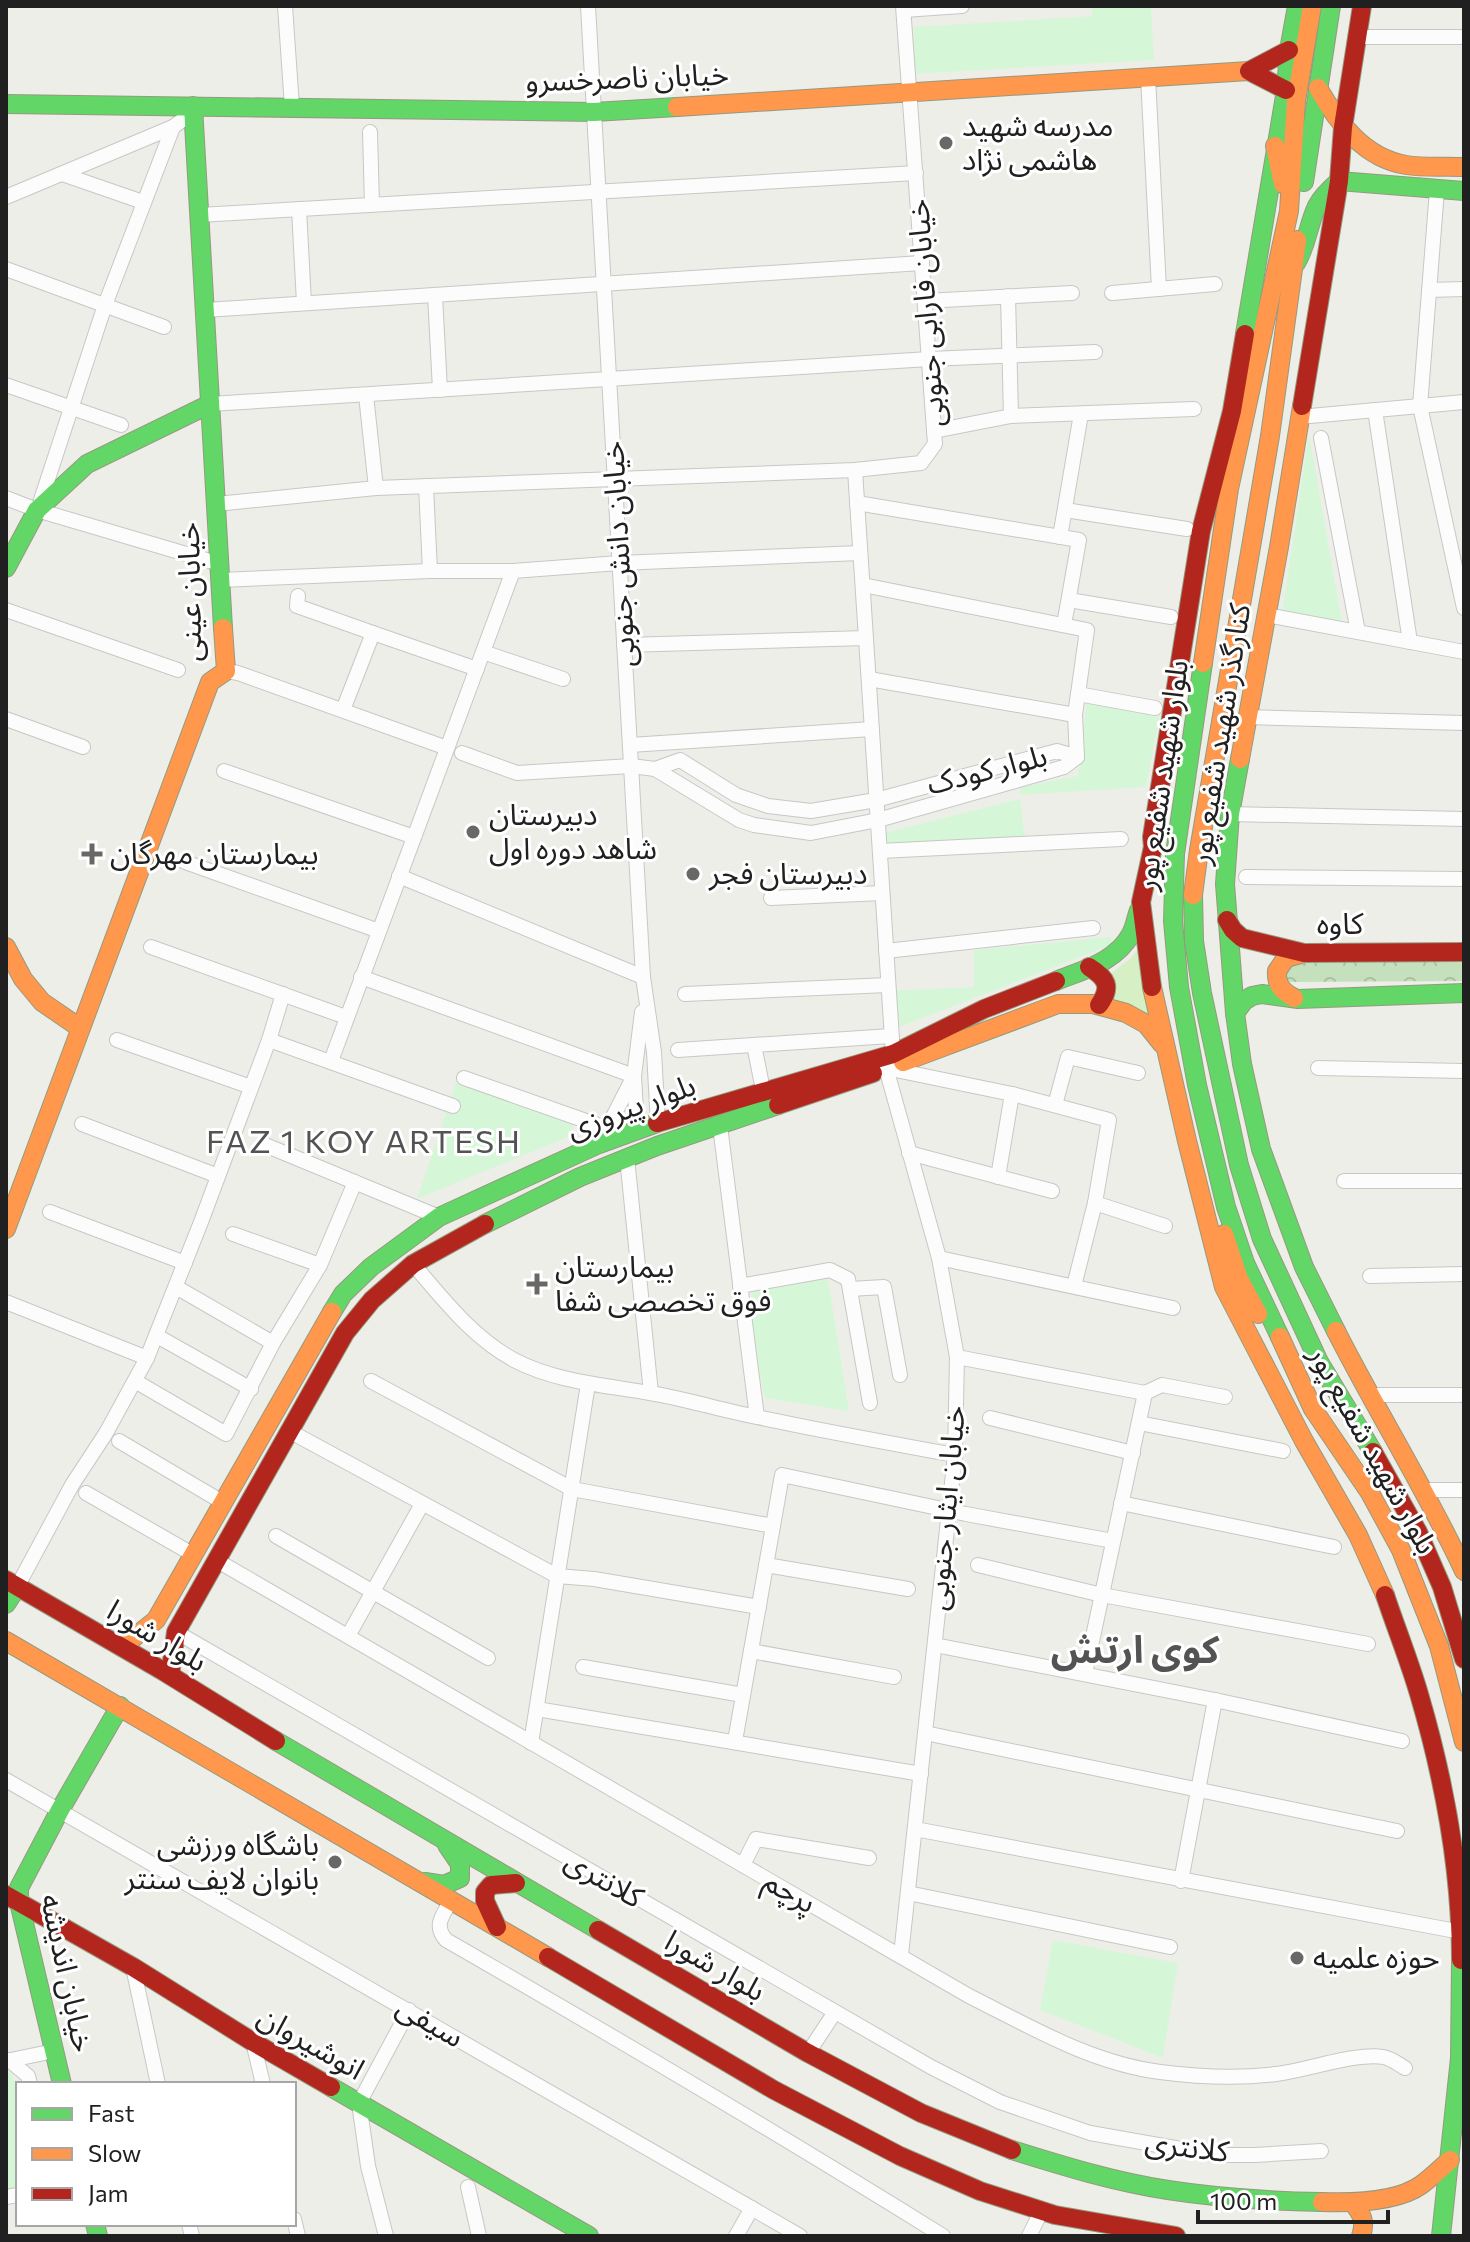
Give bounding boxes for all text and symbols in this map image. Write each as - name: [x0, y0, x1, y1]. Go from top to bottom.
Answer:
- street label: خیابان ناصرخسرو: [524, 53, 729, 99]
- place label: مدرسه شهید ه‍اشمی نژاد: [962, 105, 1114, 177]
- marker: مدرسه شهید ه‍اشمی نژاد: [937, 134, 955, 152]
- street label: خیابان فارابی جنوبی: [897, 198, 951, 428]
- street label: خیابان دانش جنوبی: [592, 440, 642, 668]
- street label: خیابان عینی: [168, 522, 208, 662]
- street label: کنارگذر شهید شفیع پور: [1179, 600, 1262, 868]
- street label: بلوار شهید شفیع پور: [1125, 657, 1200, 894]
- street label: بلوار کودک: [923, 735, 1050, 801]
- place label: دبیرستان شاهد دوره اول: [489, 794, 657, 867]
- marker: دبیرستان شاهد دوره اول: [464, 823, 482, 841]
- place label: بیمارستان مهرگان: [110, 833, 318, 871]
- marker: بیمارستان مهرگان: [81, 843, 103, 865]
- place label: دبیرستان فجر: [708, 853, 868, 891]
- marker: دبیرستان فجر: [684, 865, 702, 883]
- street label: کاوه: [1317, 903, 1364, 941]
- street label: بلوار پیروزی: [561, 1064, 701, 1148]
- district label: FAZ 1 KOY ARTESH: [206, 1120, 522, 1160]
- place label: بیمارستان فوق تخصصی شفا: [555, 1246, 771, 1318]
- marker: بیمارستان فوق تخصصی شفا: [526, 1273, 548, 1295]
- street label: بلوار شهید شفیع پور: [1297, 1337, 1448, 1562]
- street label: خیابان ایثار جنوبی: [916, 1404, 972, 1612]
- street label: بلوار شورا: [101, 1590, 215, 1679]
- district label: کوی ارتش: [1051, 1624, 1220, 1672]
- place label: باشگاه ورزشی بانوان لایف سنتر: [124, 1824, 319, 1896]
- street label: کلانتری: [559, 1840, 652, 1915]
- marker: باشگاه ورزشی بانوان لایف سنتر: [326, 1853, 344, 1871]
- street label: پرچم: [755, 1860, 824, 1925]
- street label: خیابان اندیشه: [34, 1890, 104, 2055]
- street label: بلوار شورا: [659, 1920, 773, 2008]
- place label: حوزه علمیه: [1313, 1937, 1440, 1975]
- marker: حوزه علمیه: [1288, 1949, 1306, 1967]
- street label: سیفی: [390, 1986, 472, 2055]
- street label: انوشیروان: [252, 1996, 372, 2087]
- legend: [16, 2082, 296, 2226]
- text: Fast: [88, 2098, 135, 2127]
- street label: کلانتری: [1143, 2121, 1232, 2169]
- text: Slow: [88, 2138, 141, 2167]
- scale bar: [1198, 2174, 1388, 2224]
- text: Jam: [88, 2178, 128, 2207]
- text: 100 m: [1210, 2186, 1277, 2215]

